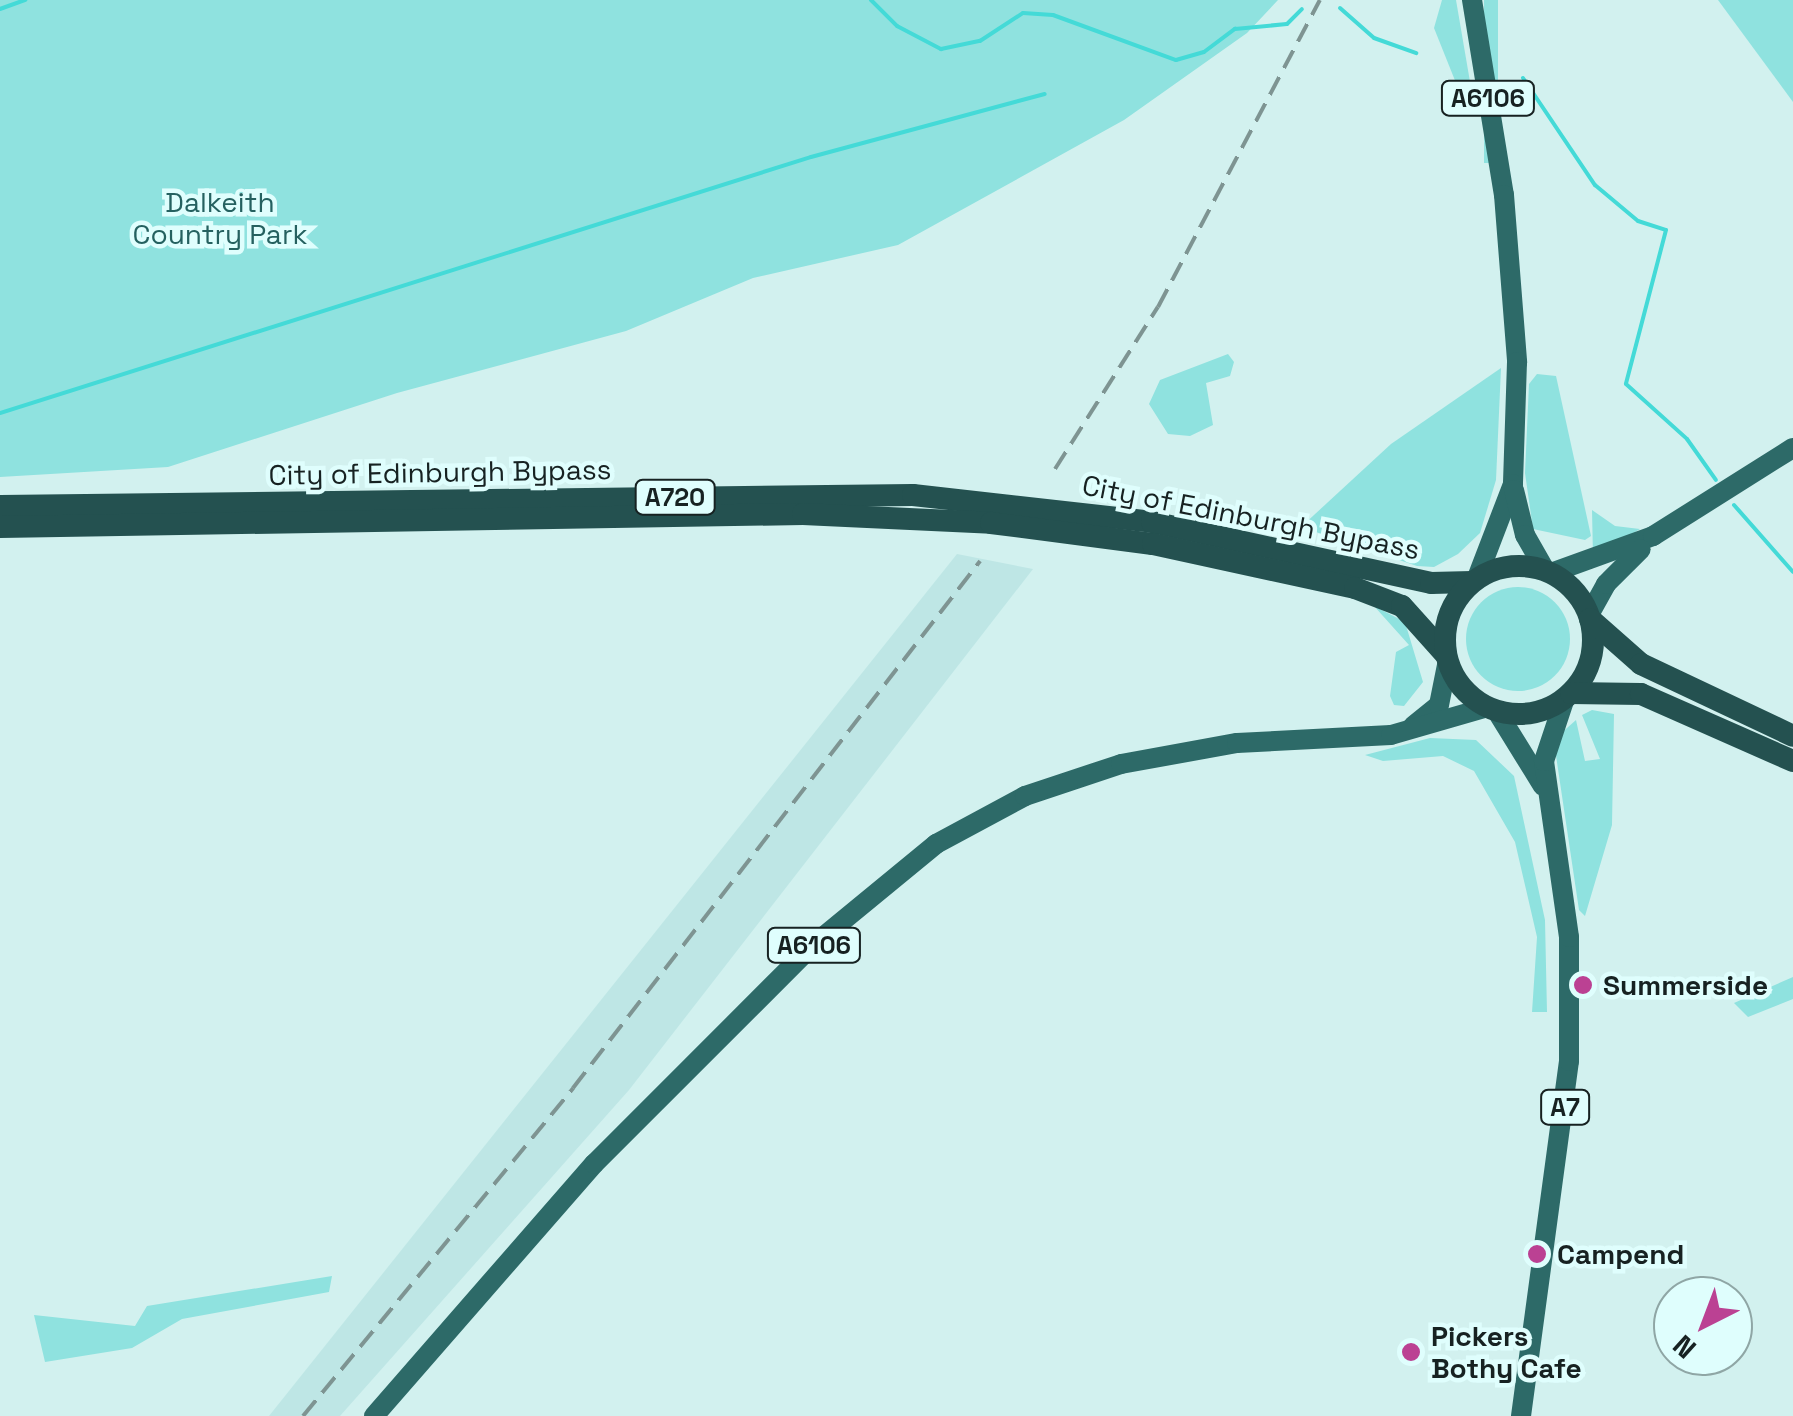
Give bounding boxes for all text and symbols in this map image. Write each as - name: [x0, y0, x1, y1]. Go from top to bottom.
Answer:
- road number: A6106: [1440, 78, 1536, 118]
- park label: Dalkeith Country Park: [132, 185, 308, 251]
- street label: City of Edinburgh Bypass: [268, 452, 612, 492]
- street label: City of Edinburgh Bypass: [1079, 468, 1423, 566]
- road number: A720: [632, 477, 718, 517]
- road number: A6106: [766, 925, 862, 965]
- place label: Summerside: [1603, 968, 1768, 1002]
- marker: Summerside: [1572, 974, 1594, 996]
- road number: A7: [1540, 1087, 1590, 1127]
- place label: Campend: [1557, 1237, 1684, 1271]
- marker: Campend: [1526, 1243, 1548, 1265]
- north arrow: [1653, 1276, 1753, 1376]
- place label: Pickers Bothy Cafe: [1431, 1319, 1582, 1385]
- text: N: [1665, 1327, 1703, 1366]
- marker: Pickers Bothy Cafe: [1400, 1341, 1422, 1363]

